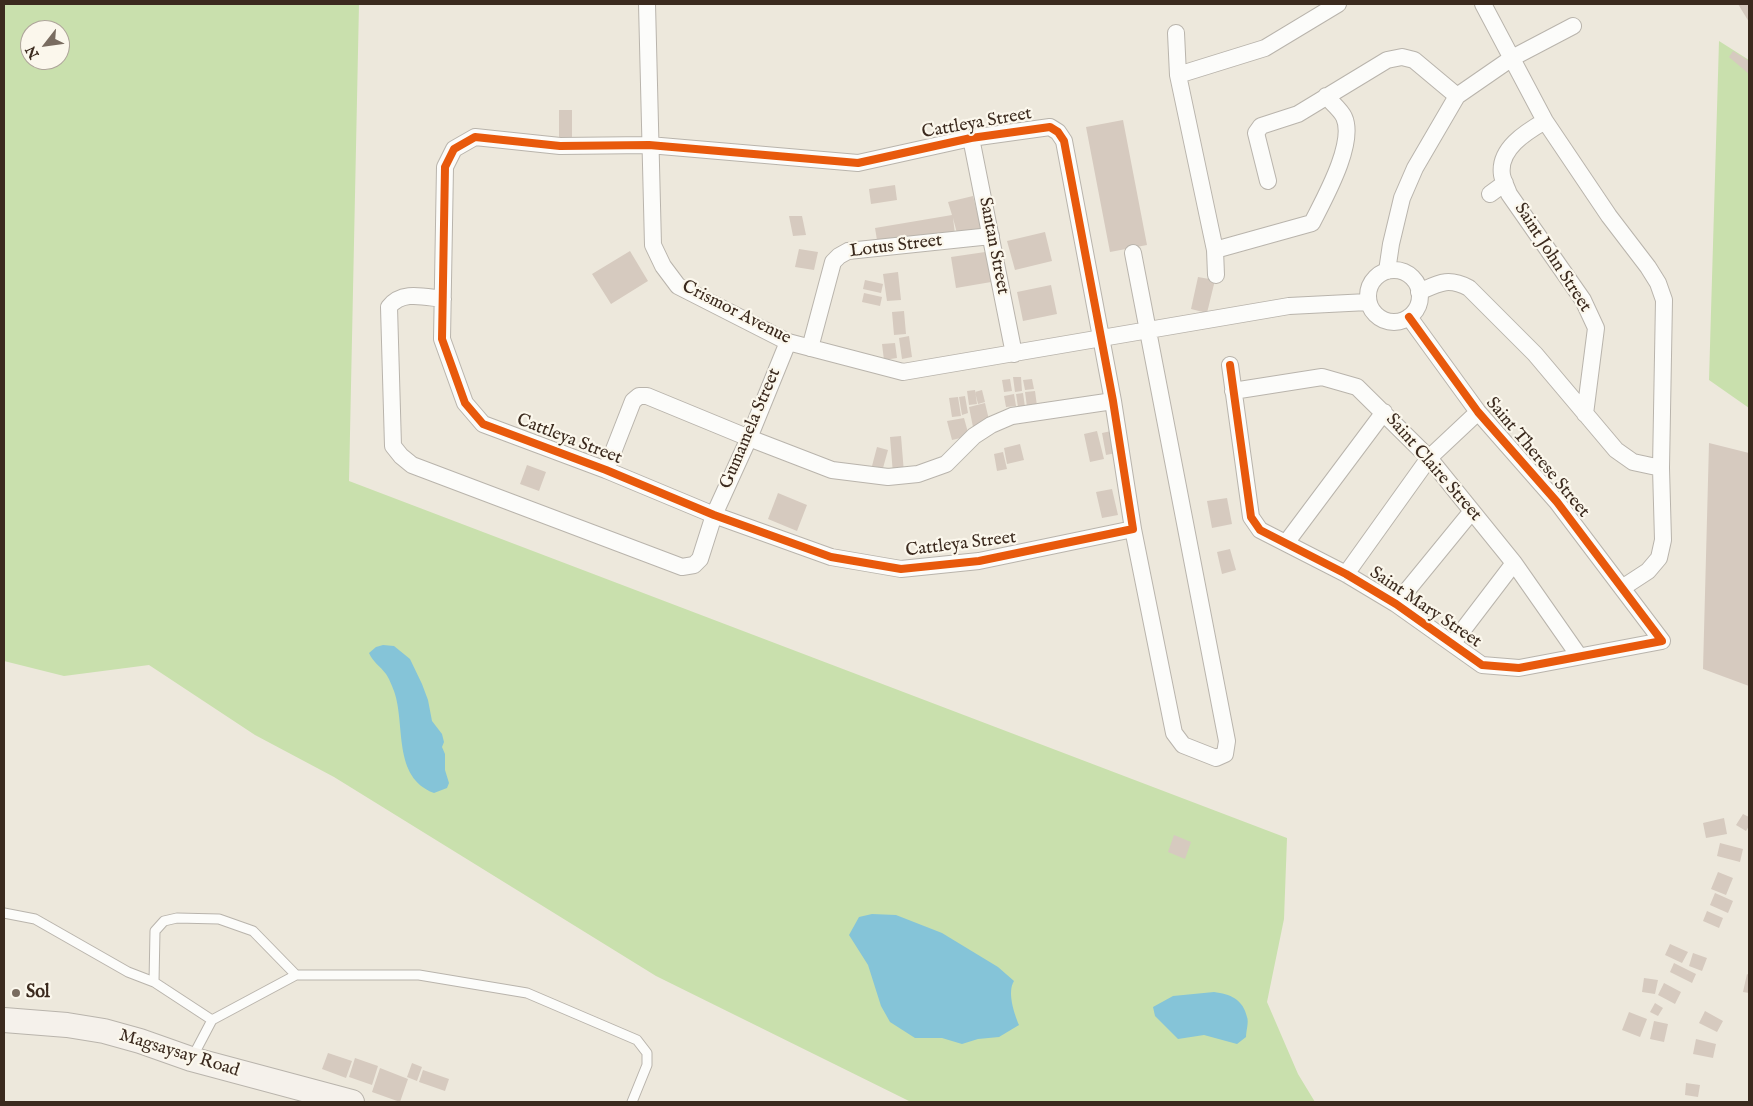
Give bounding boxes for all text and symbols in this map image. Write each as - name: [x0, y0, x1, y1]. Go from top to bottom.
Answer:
- north arrow: [20, 20, 70, 70]
- text: N: [22, 42, 44, 62]
- street label: Cattleya Street: [920, 104, 1034, 144]
- street label: Santan Street: [973, 195, 1013, 297]
- street label: Saint John Street: [1509, 199, 1595, 317]
- street label: Lotus Street: [848, 231, 944, 263]
- street label: Crismor Avenue: [678, 276, 794, 350]
- street label: Gumamela Street: [716, 366, 786, 492]
- street label: Saint Therese Street: [1480, 393, 1594, 523]
- street label: Cattleya Street: [513, 410, 625, 470]
- street label: Saint Claire Street: [1380, 410, 1486, 526]
- street label: Cattleya Street: [904, 528, 1018, 562]
- street label: Saint Mary Street: [1365, 563, 1485, 653]
- place label: Sol: [26, 982, 50, 1004]
- marker: Sol: [10, 987, 22, 999]
- street label: Magsaysay Road: [116, 1025, 242, 1083]

